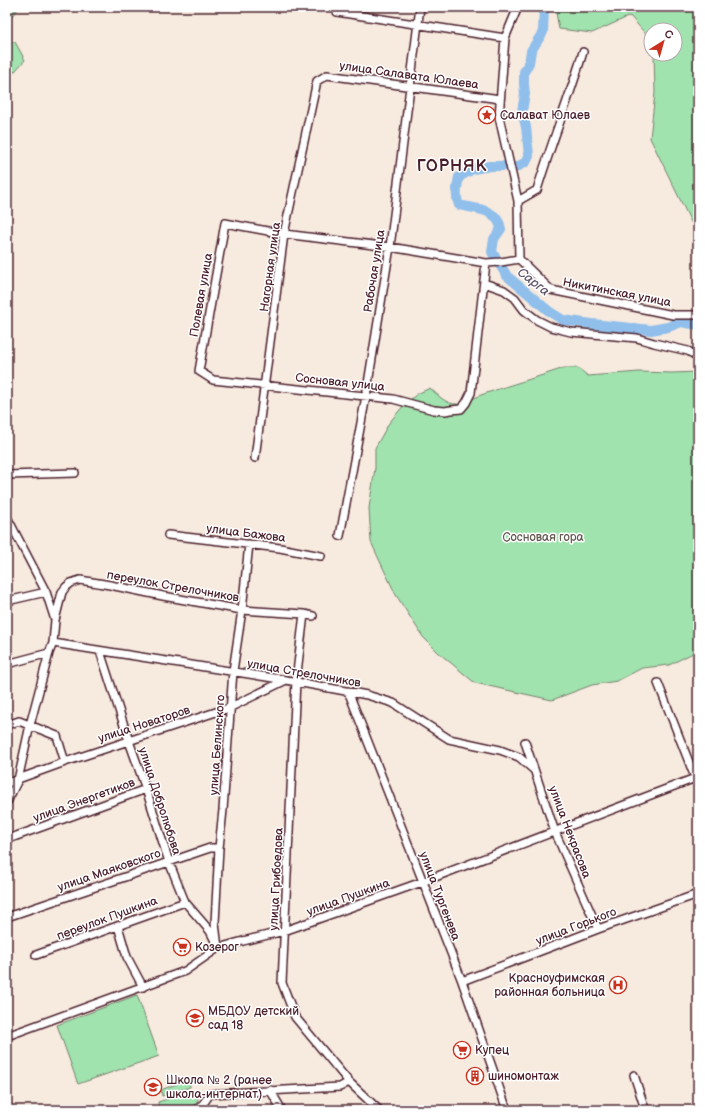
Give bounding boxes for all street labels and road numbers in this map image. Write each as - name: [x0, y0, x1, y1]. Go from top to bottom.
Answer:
- street label: улица Салавата Юлаева: [338, 58, 479, 93]
- street label: Нагорная улица: [257, 221, 284, 313]
- street label: Рабочая улица: [361, 228, 388, 314]
- street label: Полевая улица: [187, 252, 216, 338]
- street label: Никитинская улица: [561, 275, 672, 310]
- street label: Сосновая улица: [295, 370, 385, 395]
- street label: улица Бажова: [206, 521, 286, 546]
- street label: переулок Стрелочников: [106, 567, 241, 606]
- street label: улица Стрелочников: [246, 656, 363, 691]
- street label: улица Белинского: [207, 694, 228, 796]
- street label: улица Новаторов: [96, 702, 193, 746]
- street label: улица Добролюбова: [135, 745, 184, 857]
- street label: улица Энергетиков: [31, 775, 138, 826]
- street label: улица Некрасова: [545, 784, 594, 881]
- street label: улица Грибоедова: [266, 827, 287, 931]
- street label: улица Маяковского: [56, 846, 163, 895]
- street label: улица Тургенева: [416, 850, 463, 943]
- street label: улица Пушкина: [305, 876, 392, 919]
- street label: переулок Пушкина: [55, 893, 160, 944]
- street label: улица Горького: [534, 904, 619, 949]

